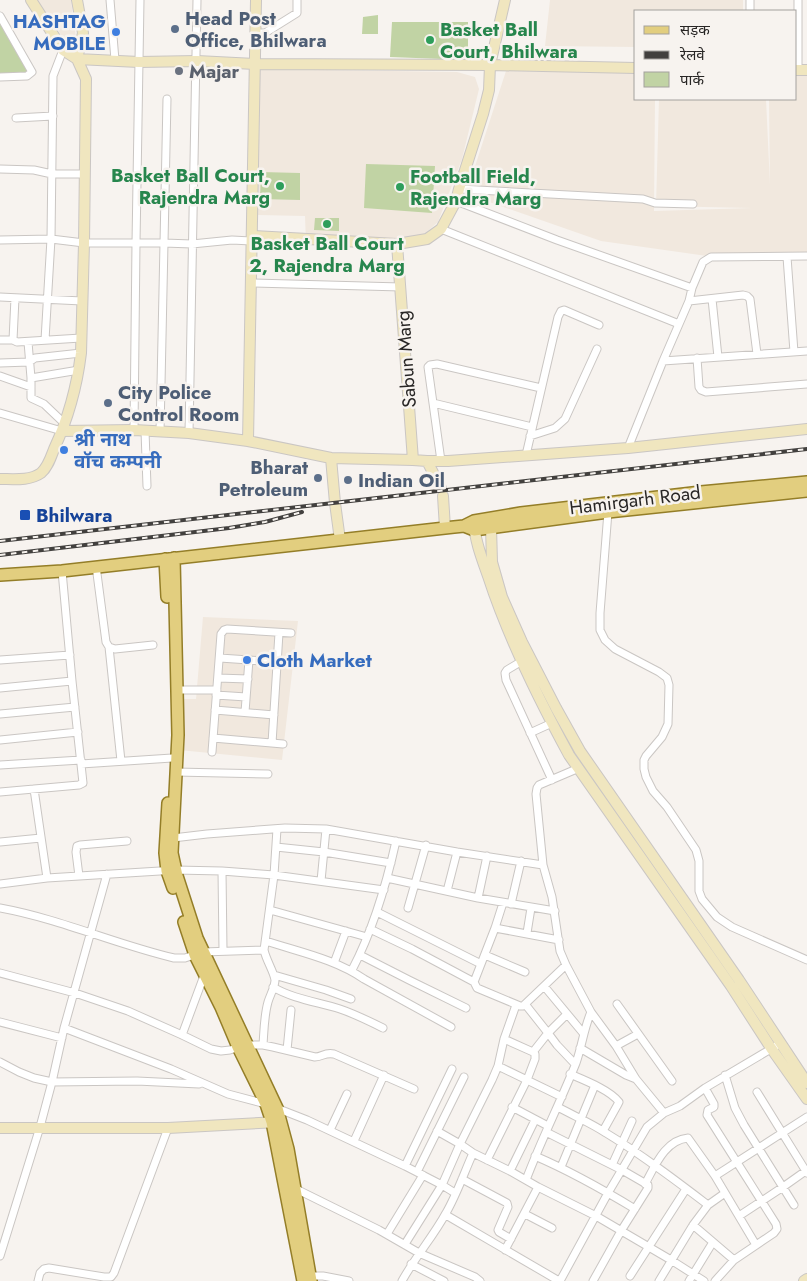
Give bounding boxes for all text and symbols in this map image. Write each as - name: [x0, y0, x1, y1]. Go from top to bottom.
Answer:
- place label: Head Post Office, Bhilwara: [185, 5, 327, 54]
- place label: HASHTAG MOBILE: [13, 8, 106, 57]
- legend: [634, 10, 797, 100]
- place label: Basket Ball Court, Bhilwara: [440, 16, 578, 65]
- text: सड़क: [680, 19, 710, 41]
- marker: Head Post Office, Bhilwara: [169, 23, 181, 35]
- marker: HASHTAG MOBILE: [110, 26, 122, 38]
- marker: Basket Ball Court, Bhilwara: [424, 34, 436, 46]
- text: रेलवे: [679, 44, 705, 66]
- place label: Majar: [189, 58, 240, 85]
- marker: Majar: [173, 65, 185, 77]
- text: पार्क: [680, 69, 704, 91]
- place label: Basket Ball Court, Rajendra Marg: [111, 162, 270, 211]
- place label: Football Field, Rajendra Marg: [410, 163, 541, 212]
- marker: Basket Ball Court, Rajendra Marg: [274, 180, 286, 192]
- marker: Football Field, Rajendra Marg: [394, 181, 406, 193]
- marker: Basket Ball Court 2, Rajendra Marg: [321, 218, 333, 230]
- place label: Basket Ball Court 2, Rajendra Marg: [249, 230, 405, 279]
- street label: Sabun Marg: [389, 309, 423, 409]
- place label: City Police Control Room: [118, 379, 239, 428]
- marker: City Police Control Room: [102, 397, 114, 409]
- place label: श्री नाथ वॉच कम्पनी: [74, 426, 162, 475]
- marker: श्री नाथ वॉच कम्पनी: [58, 444, 70, 456]
- place label: Bharat Petroleum: [219, 454, 308, 503]
- place label: Indian Oil: [358, 467, 445, 494]
- marker: Bharat Petroleum: [312, 472, 324, 484]
- marker: Indian Oil: [342, 474, 354, 486]
- street label: Hamirgarh Road: [568, 479, 702, 521]
- place label: Bhilwara: [36, 502, 113, 529]
- marker: Bhilwara: [18, 508, 32, 522]
- place label: Cloth Market: [257, 647, 372, 674]
- marker: Cloth Market: [241, 654, 253, 666]

